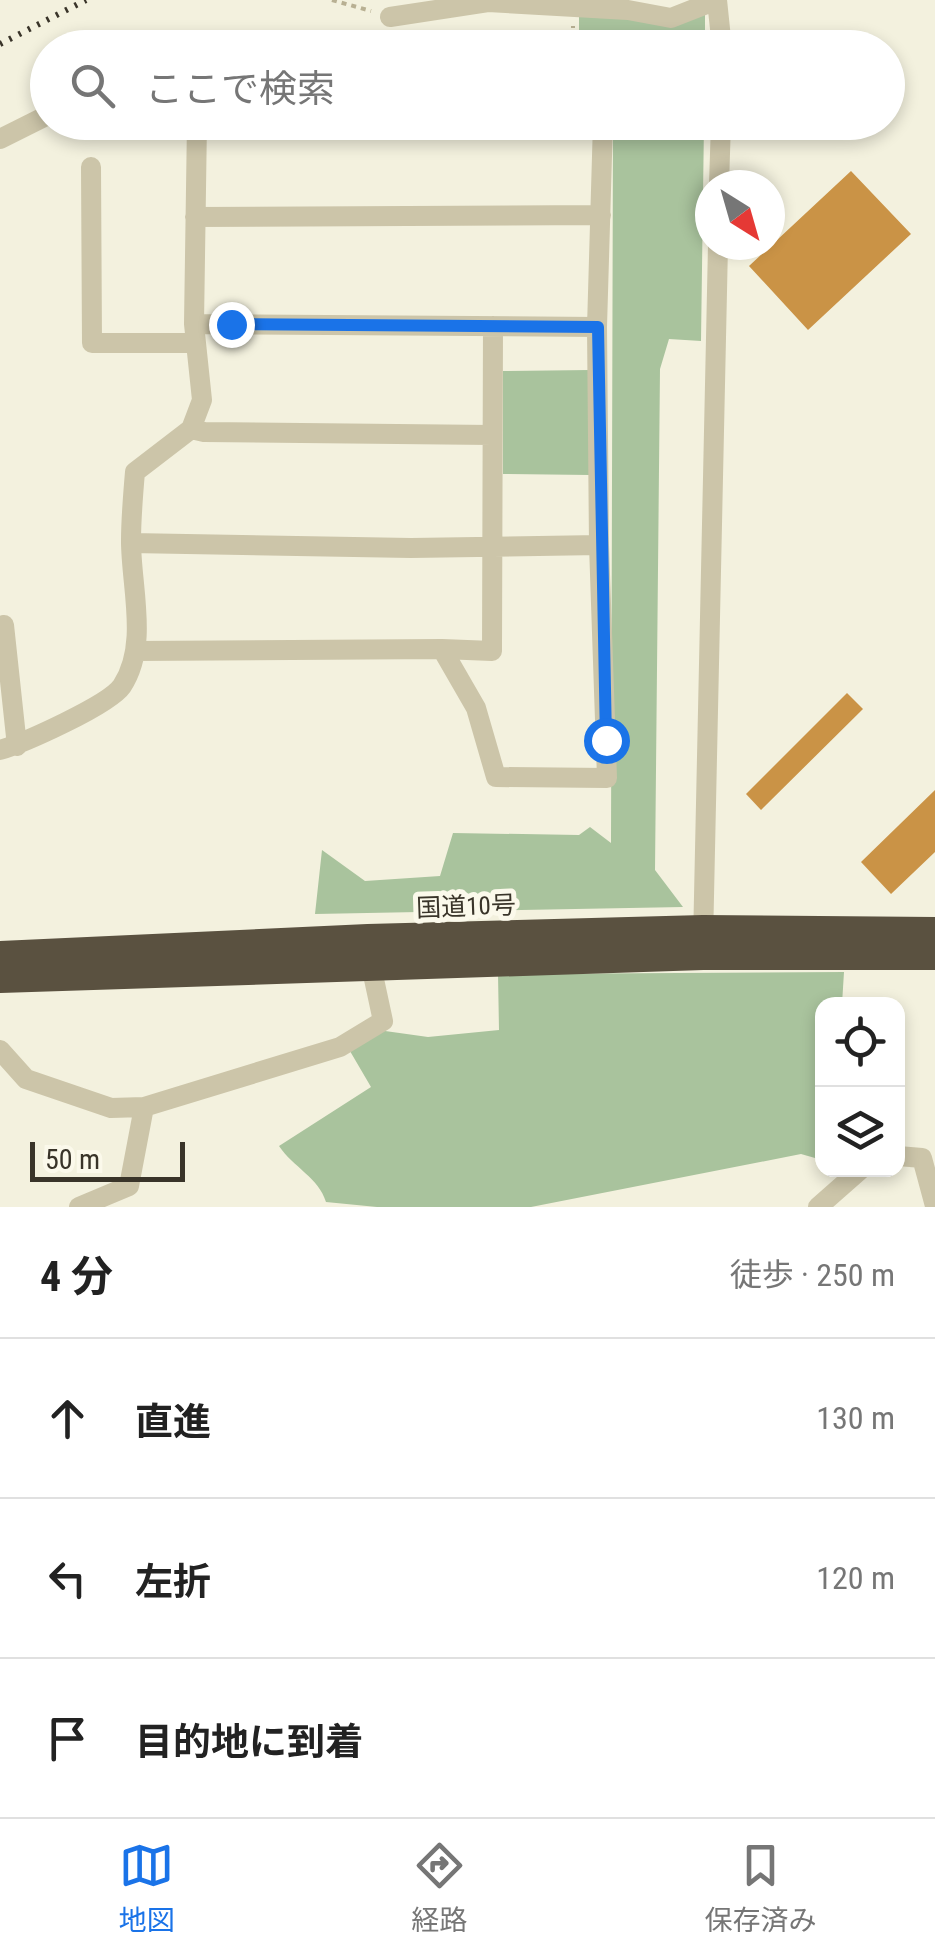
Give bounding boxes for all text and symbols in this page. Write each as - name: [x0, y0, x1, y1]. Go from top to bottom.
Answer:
- search box: [30, 30, 905, 140]
- icon: search: [65, 58, 120, 113]
- text: ここで検索: [145, 67, 335, 111]
- north arrow: [695, 170, 785, 260]
- route end: [209, 302, 255, 348]
- route start: [584, 718, 630, 764]
- street label: 国道10号: [416, 890, 516, 923]
- map controls: [815, 997, 905, 1177]
- button: locate: [815, 997, 905, 1087]
- button: layers: [815, 1087, 905, 1177]
- scale bar: [30, 1137, 185, 1182]
- text: 50 m: [45, 1143, 100, 1176]
- text: 4 分: [40, 1252, 113, 1301]
- text: 徒歩 · 250 m: [730, 1256, 895, 1294]
- icon: ahead: [40, 1391, 95, 1446]
- text: 130 m: [816, 1399, 895, 1437]
- text: 直進: [135, 1400, 211, 1444]
- icon: left: [40, 1551, 95, 1606]
- text: 120 m: [816, 1559, 895, 1597]
- text: 左折: [135, 1560, 211, 1604]
- icon: arrive: [40, 1711, 95, 1766]
- text: 目的地に到着: [135, 1720, 363, 1764]
- tab: 地図: [118, 1838, 175, 1938]
- tab: 経路: [411, 1838, 468, 1938]
- tab: 保存済み: [704, 1838, 817, 1938]

